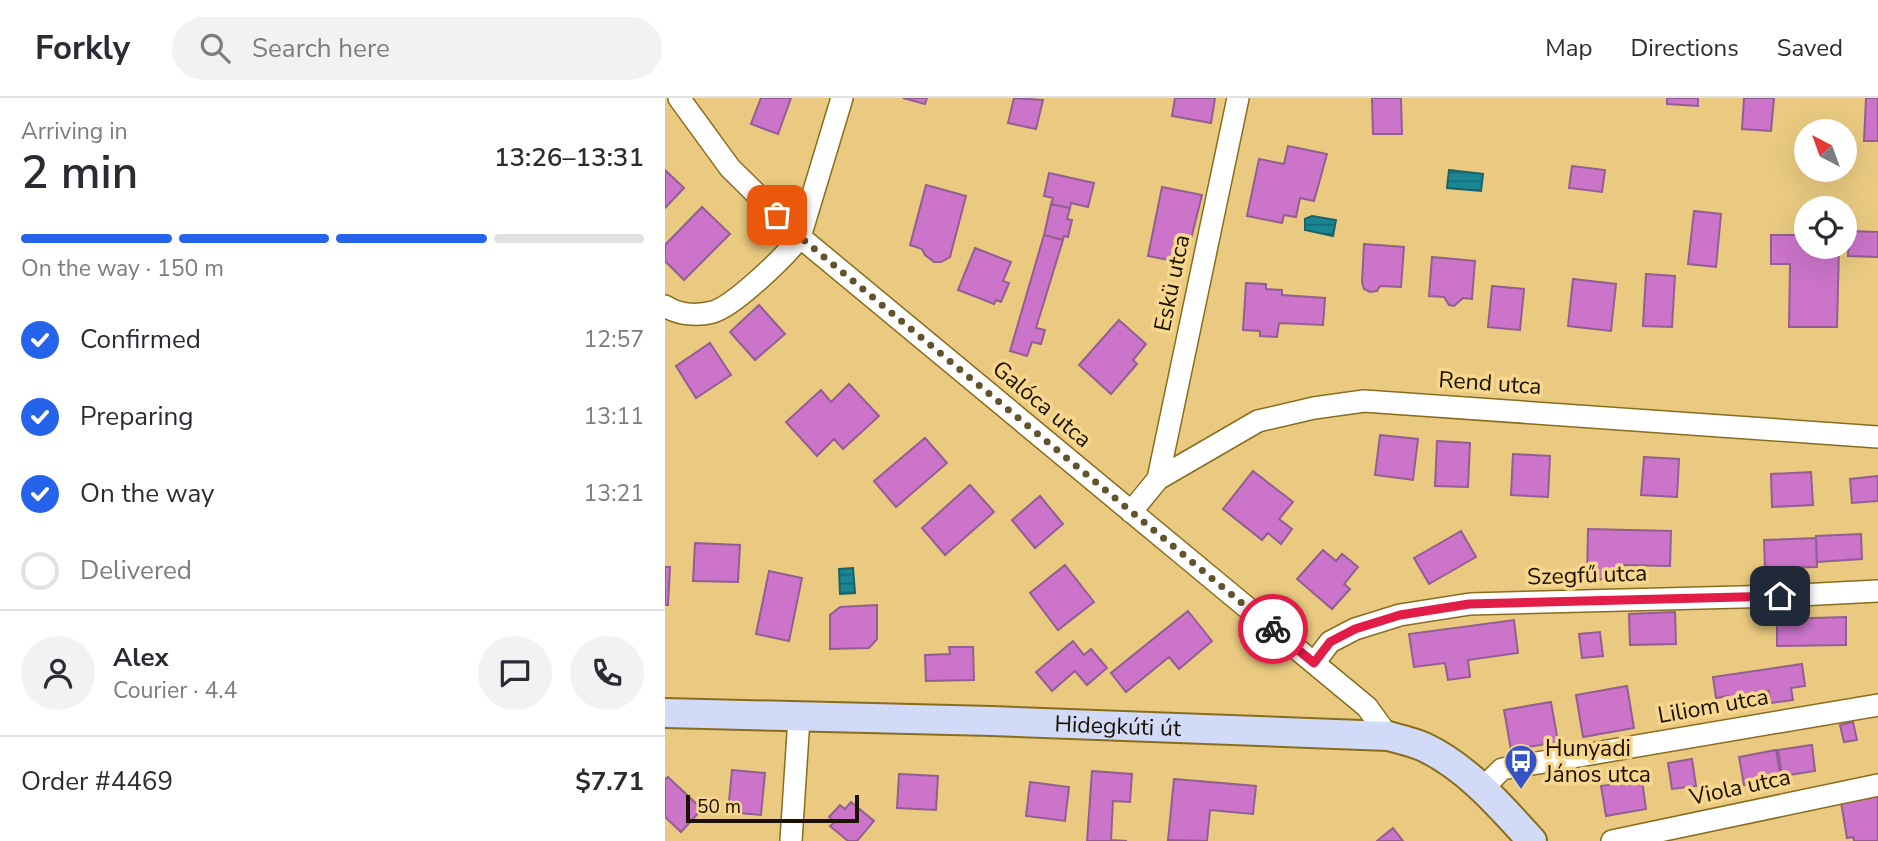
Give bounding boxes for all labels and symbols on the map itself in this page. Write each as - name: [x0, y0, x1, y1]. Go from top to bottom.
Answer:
- north arrow: [1794, 119, 1857, 182]
- pin: [747, 185, 807, 245]
- street label: Eskü utca: [1147, 232, 1197, 334]
- street label: Galóca utca: [986, 353, 1098, 455]
- street label: Rend utca: [1437, 364, 1543, 402]
- street label: Szegfű utca: [1526, 557, 1648, 593]
- pin: [1750, 566, 1810, 626]
- courier: [1238, 594, 1308, 664]
- street label: Liliom utca: [1655, 681, 1771, 731]
- street label: Hidegkúti út: [1054, 708, 1183, 744]
- place label: Hunyadi János utca: [1544, 733, 1651, 790]
- bus stop icon: Hunyadi János utca: [1502, 742, 1540, 791]
- street label: Viola utca: [1686, 761, 1793, 813]
- scale bar: [686, 792, 859, 824]

